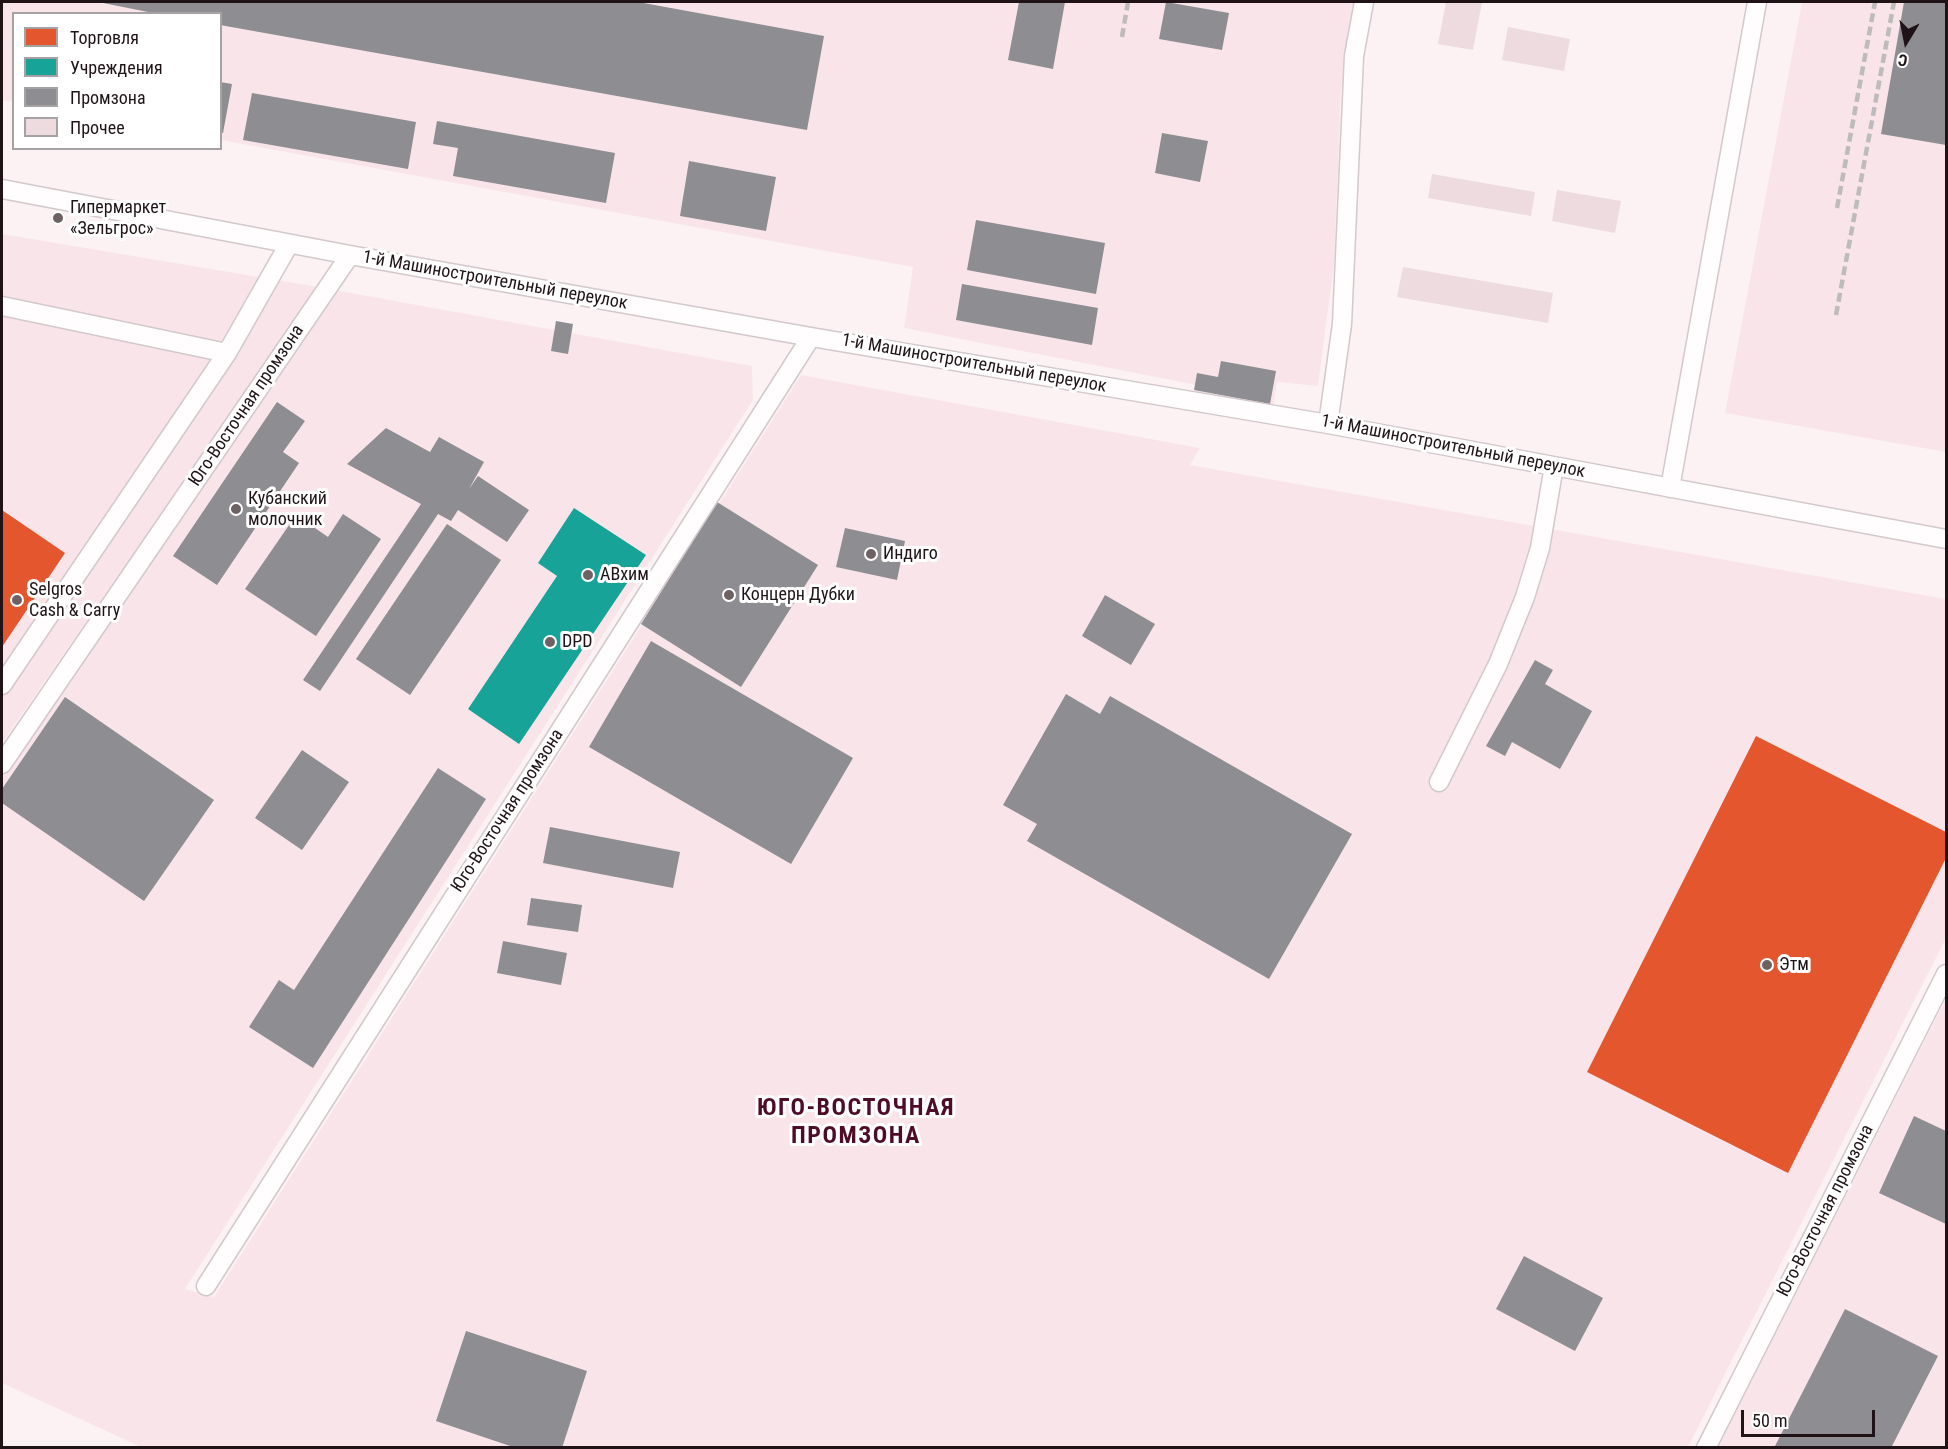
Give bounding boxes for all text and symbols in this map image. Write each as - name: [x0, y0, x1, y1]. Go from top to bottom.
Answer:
- legend: [12, 12, 222, 150]
- north arrow: [1876, 12, 1936, 72]
- text: Торговля: [70, 27, 139, 48]
- text: С: [1897, 50, 1909, 70]
- text: Учреждения: [70, 57, 163, 78]
- text: Промзона: [70, 87, 146, 108]
- text: Прочее: [70, 117, 125, 138]
- place label: Гипермаркет «Зельгрос»: [70, 197, 166, 240]
- marker: Гипермаркет «Зельгрос»: [51, 211, 65, 225]
- street label: 1-й Машиностроительный переулок: [361, 247, 629, 315]
- street label: Юго-Восточная промзона: [185, 321, 309, 491]
- street label: 1-й Машиностроительный переулок: [840, 330, 1108, 398]
- street label: 1-й Машиностроительный переулок: [1319, 411, 1587, 483]
- place label: Кубанский молочник: [248, 488, 327, 530]
- marker: Кубанский молочник: [229, 502, 243, 516]
- place label: Индиго: [883, 543, 938, 565]
- marker: Индиго: [864, 547, 878, 561]
- place label: АВхим: [600, 564, 649, 586]
- marker: АВхим: [581, 568, 595, 582]
- place label: Selgros Cash & Carry: [29, 579, 120, 622]
- place label: Концерн Дубки: [741, 584, 855, 606]
- marker: Концерн Дубки: [722, 588, 736, 602]
- marker: Selgros Cash & Carry: [10, 593, 24, 607]
- place label: DPD: [562, 631, 593, 653]
- marker: DPD: [543, 635, 557, 649]
- street label: Юго-Восточная промзона: [447, 725, 569, 897]
- place label: Этм: [1779, 954, 1809, 976]
- marker: Этм: [1760, 958, 1774, 972]
- district label: ЮГО-ВОСТОЧНАЯ ПРОМЗОНА: [757, 1095, 955, 1151]
- street label: Юго-Восточная промзона: [1773, 1121, 1879, 1301]
- scale bar: [1744, 1398, 1878, 1436]
- text: 50 m: [1752, 1410, 1787, 1431]

